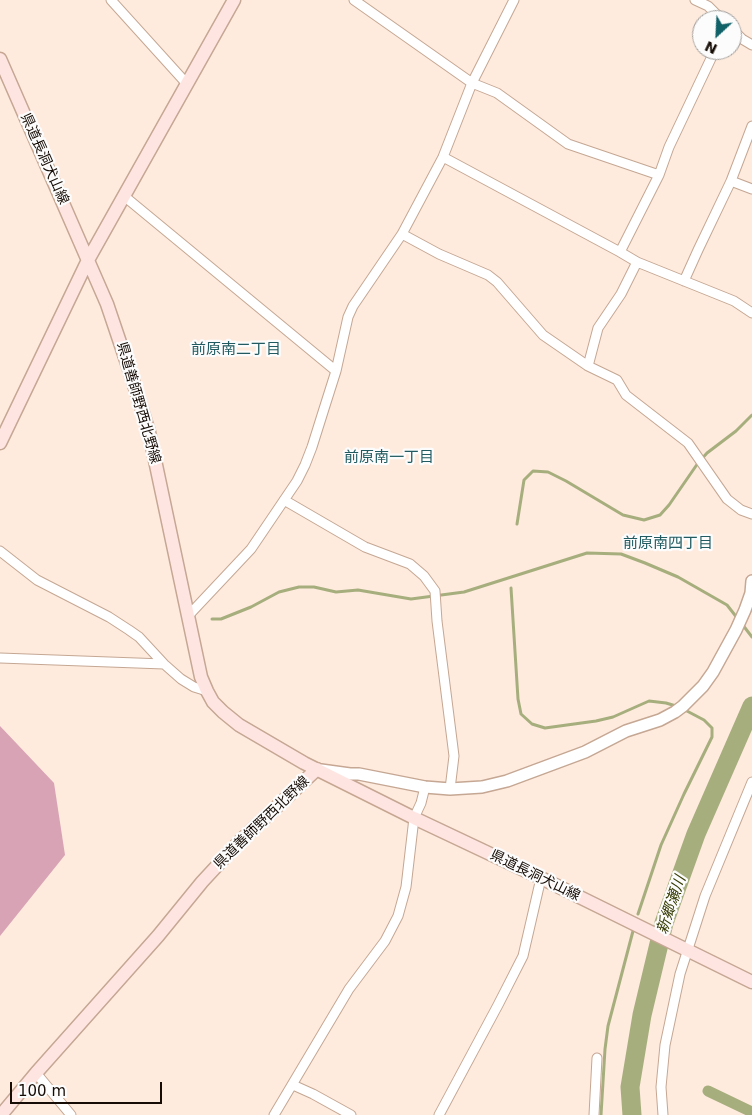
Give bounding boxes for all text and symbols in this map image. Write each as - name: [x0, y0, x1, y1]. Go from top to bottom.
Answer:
- north arrow: [692, 10, 742, 60]
- text: N: [702, 38, 720, 57]
- street label: 県道長洞犬山線: [16, 111, 72, 207]
- street label: 県道善師野西北野線: [113, 340, 163, 466]
- district label: 前原南二丁目: [191, 341, 281, 359]
- district label: 前原南一丁目: [344, 449, 434, 467]
- district label: 前原南四丁目: [623, 535, 713, 553]
- street label: 県道善師野西北野線: [211, 773, 313, 873]
- street label: 県道長洞犬山線: [487, 847, 583, 905]
- water label: 新郷瀬川: [654, 874, 690, 936]
- scale bar: [12, 1072, 165, 1104]
- text: 100 m: [18, 1082, 66, 1100]

